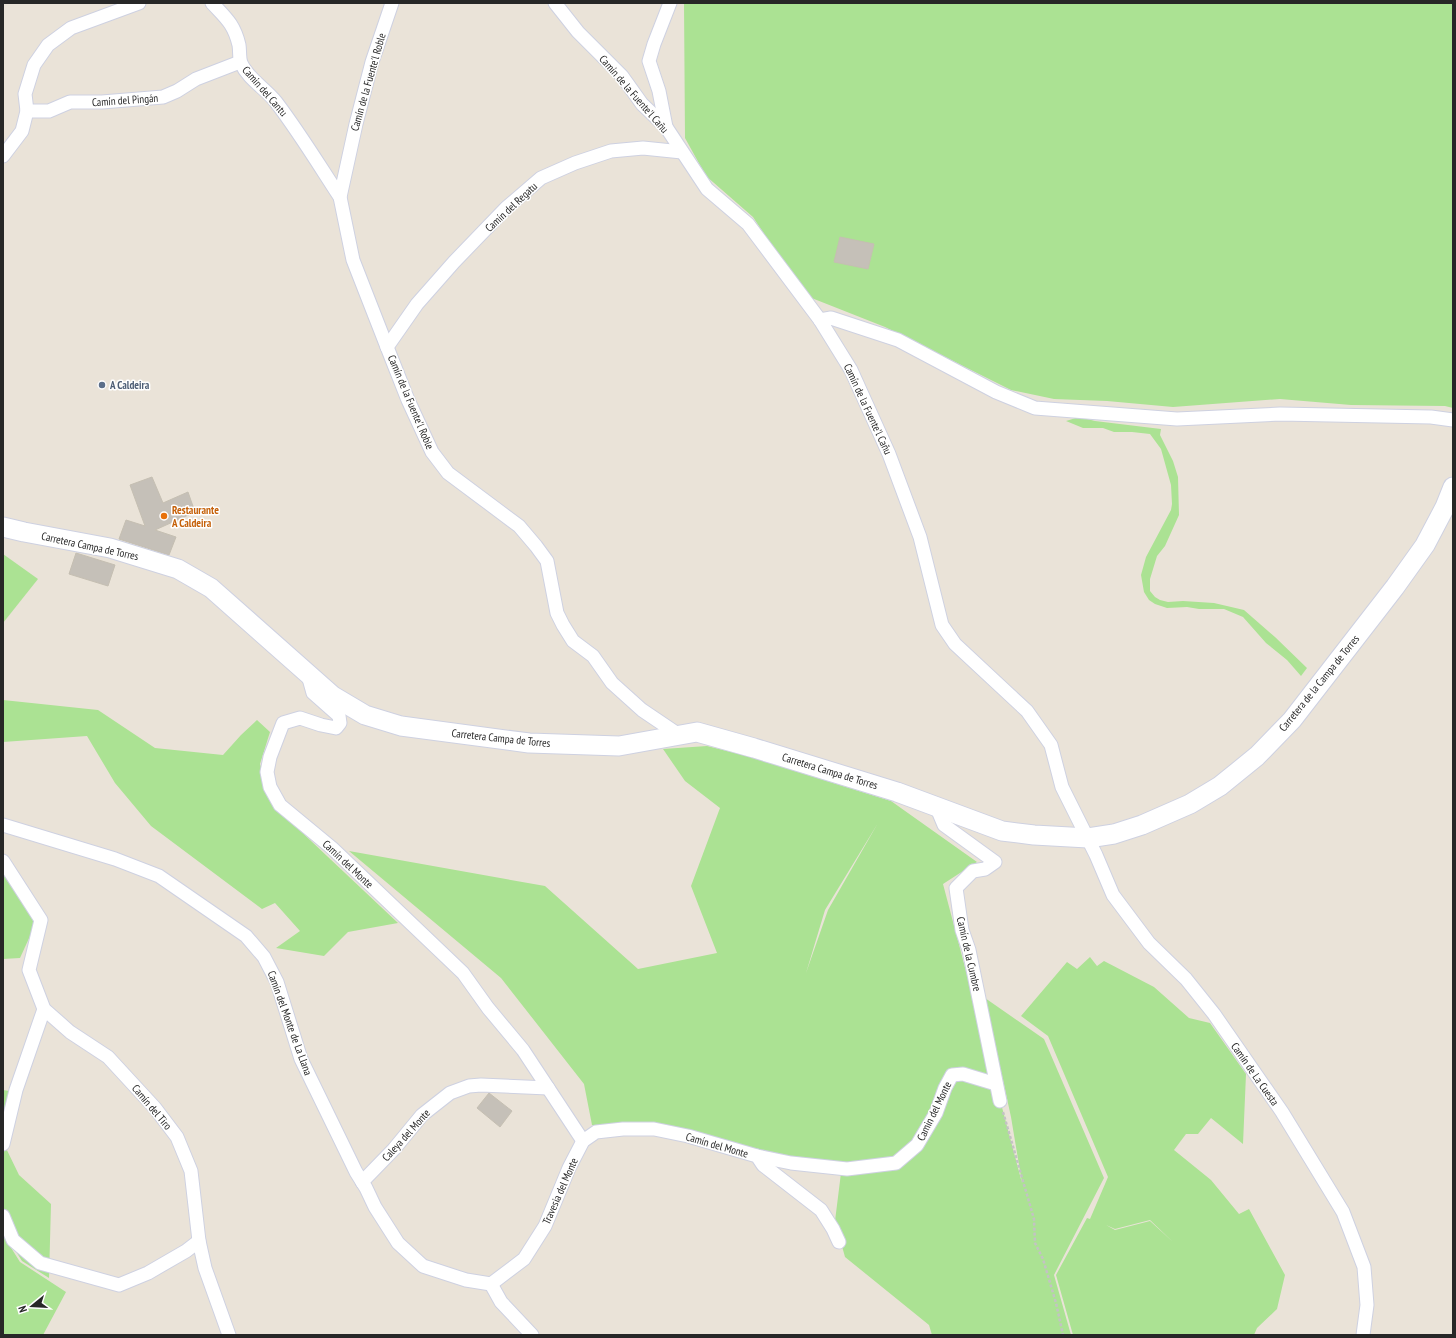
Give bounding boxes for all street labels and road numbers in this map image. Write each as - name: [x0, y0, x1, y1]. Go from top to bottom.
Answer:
- street label: Camín de la Fuente'l Roble: [347, 31, 389, 133]
- street label: Camín de la Fuente'l Cañu: [596, 52, 672, 136]
- street label: Camin del Cantu: [239, 63, 291, 119]
- street label: Camín del Pingán: [91, 91, 159, 109]
- street label: Camín del Regatu: [482, 179, 540, 235]
- street label: Camín de la Fuente'l Roble: [385, 353, 437, 452]
- street label: Camín de la Fuente'l Cañu: [841, 361, 895, 457]
- street label: Carretera Campa de Torres: [40, 529, 140, 563]
- street label: Carretera de la Campa de Torres: [1276, 632, 1362, 734]
- street label: Carretera Campa de Torres: [451, 726, 551, 750]
- street label: Carretera Campa de Torres: [780, 750, 880, 792]
- street label: Camín del Monte: [320, 837, 377, 891]
- street label: Camín de la Cumbre: [954, 915, 984, 993]
- street label: Camin del Monte de La Llana: [265, 969, 315, 1077]
- street label: Camín de La Cuesta: [1228, 1040, 1282, 1108]
- street label: Camin del Monte: [914, 1079, 955, 1143]
- street label: Camín del Tiro: [129, 1081, 175, 1133]
- street label: Caleya del Monte: [379, 1106, 433, 1164]
- street label: Camín del Monte: [684, 1129, 750, 1161]
- street label: Travesia del Monte: [539, 1155, 581, 1226]

